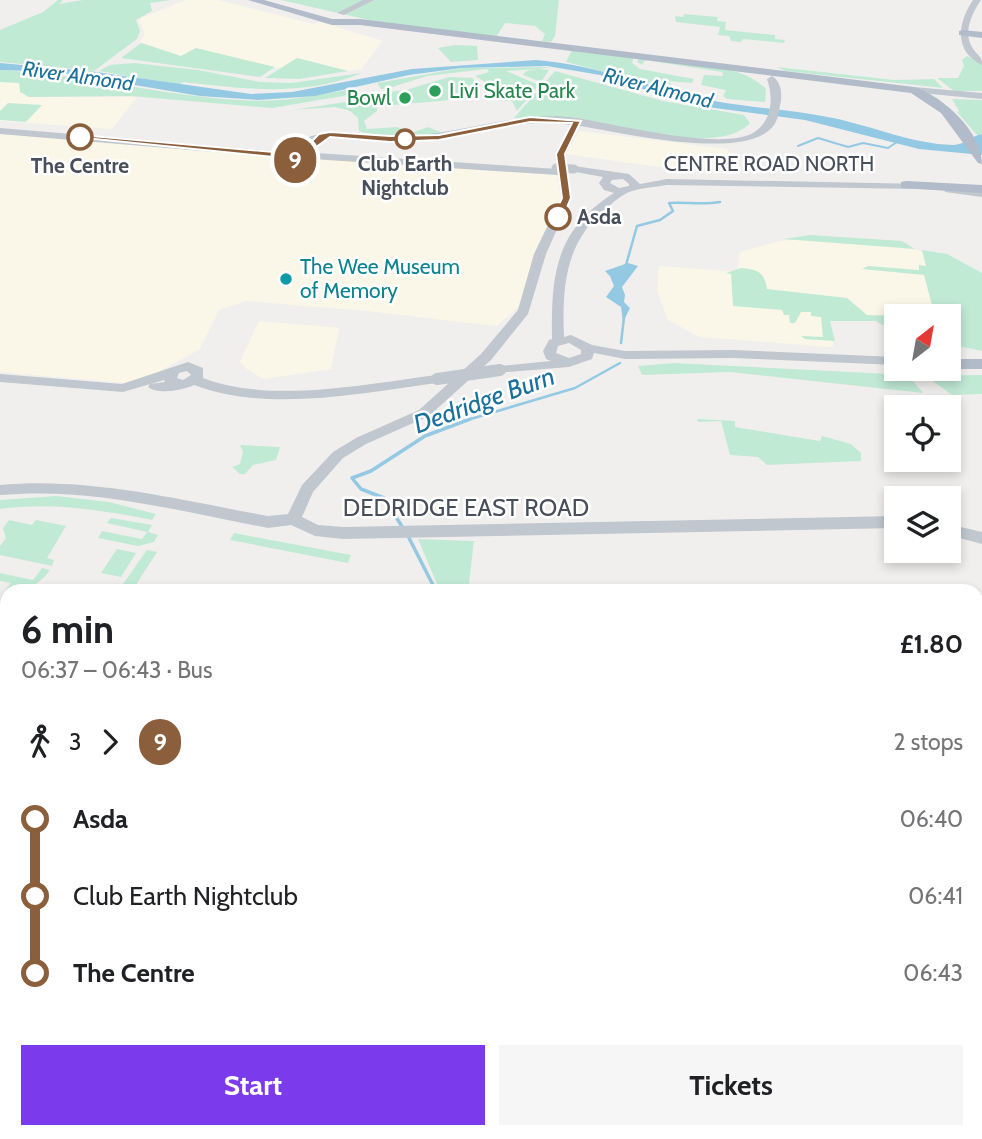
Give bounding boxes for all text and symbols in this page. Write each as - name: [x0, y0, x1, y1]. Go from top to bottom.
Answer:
- water label: River Almond: [21, 55, 136, 96]
- water label: River Almond: [601, 62, 716, 113]
- place label: Livi Skate Park: [449, 78, 576, 103]
- marker: Livi Skate Park: [427, 83, 443, 99]
- place label: Bowl: [347, 85, 391, 110]
- marker: Bowl: [397, 90, 413, 106]
- marker: The Centre: [67, 124, 93, 150]
- marker: Club Earth Nightclub: [395, 129, 415, 149]
- line badge: 9: [272, 137, 318, 183]
- text: 9: [288, 145, 302, 174]
- place label: Club Earth Nightclub: [358, 151, 452, 200]
- street label: CENTRE ROAD NORTH: [664, 151, 874, 176]
- place label: The Centre: [31, 153, 129, 178]
- marker: Asda: [545, 204, 571, 230]
- place label: Asda: [577, 204, 622, 229]
- place label: The Wee Museum of Memory: [300, 254, 460, 303]
- marker: The Wee Museum of Memory: [278, 271, 294, 287]
- north arrow: [884, 304, 961, 382]
- map controls: [884, 304, 961, 563]
- water label: Dedridge Burn: [409, 360, 559, 440]
- button: locate: [884, 395, 961, 472]
- button: layers: [884, 486, 961, 563]
- street label: DEDRIDGE EAST ROAD: [343, 493, 589, 522]
- text: 6 min: [21, 606, 114, 653]
- text: £1.80: [900, 628, 963, 660]
- text: 06:37 – 06:43 · Bus: [21, 656, 212, 684]
- icon: walk: [21, 723, 59, 761]
- icon: forward: [91, 723, 129, 761]
- text: 9: [153, 727, 167, 756]
- text: 3: [69, 728, 81, 756]
- text: 2 stops: [894, 728, 963, 756]
- text: Asda: [73, 803, 128, 835]
- text: 06:40: [900, 805, 963, 833]
- text: Club Earth Nightclub: [73, 880, 298, 912]
- text: 06:41: [908, 882, 963, 910]
- text: The Centre: [73, 957, 195, 989]
- text: 06:43: [903, 959, 963, 987]
- button: Start: [21, 1045, 485, 1125]
- button: Tickets: [499, 1045, 963, 1125]

